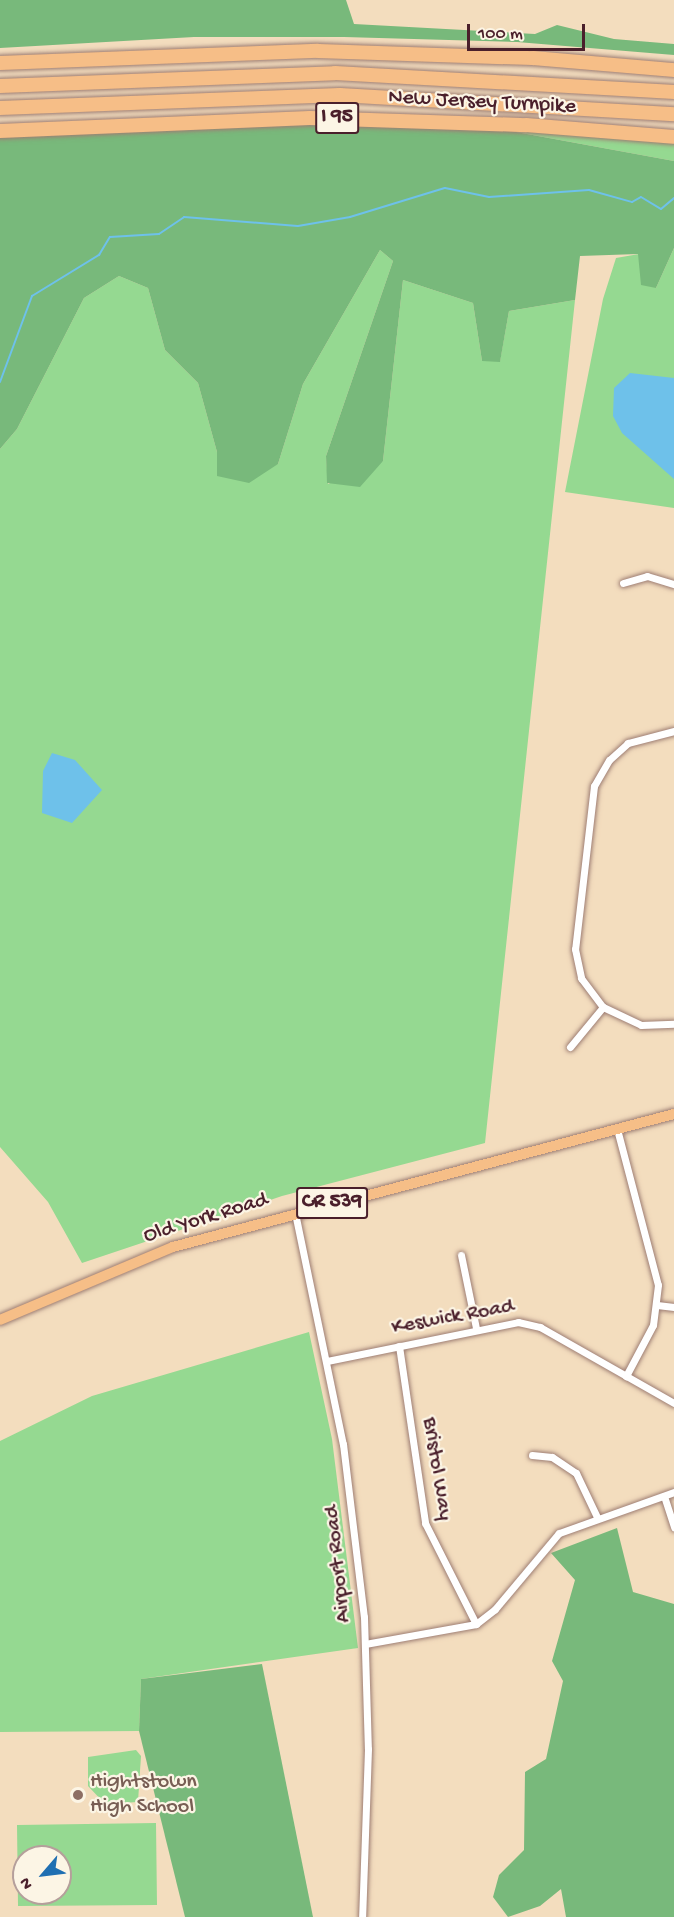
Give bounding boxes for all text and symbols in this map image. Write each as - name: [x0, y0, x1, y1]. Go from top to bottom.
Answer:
- scale bar: [470, 12, 588, 50]
- text: 100 m: [478, 24, 523, 45]
- street label: New Jersey Turnpike: [387, 85, 577, 121]
- road number: I 95: [314, 100, 360, 136]
- road number: CR 539: [296, 1185, 368, 1221]
- street label: Old York Road: [141, 1188, 271, 1250]
- street label: Keswick Road: [390, 1294, 516, 1342]
- street label: Bristol Way: [415, 1416, 457, 1522]
- street label: Airport Road: [320, 1504, 358, 1624]
- place label: Hightstown High School: [90, 1769, 197, 1820]
- marker: Hightstown High School: [71, 1788, 85, 1802]
- north arrow: [12, 1845, 72, 1905]
- text: N: [17, 1874, 38, 1892]

